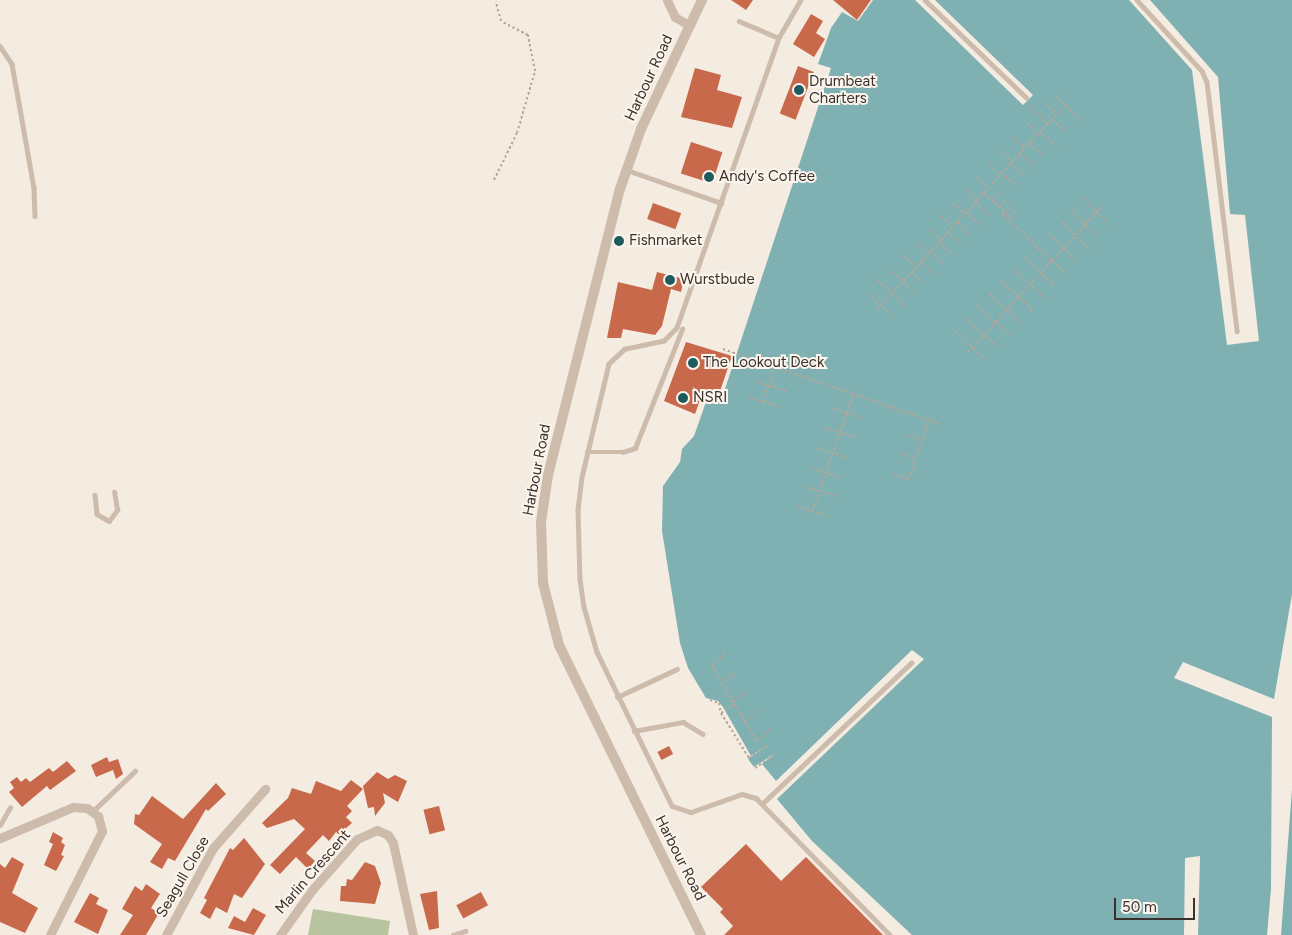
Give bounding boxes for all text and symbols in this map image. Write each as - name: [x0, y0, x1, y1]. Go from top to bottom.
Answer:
- street label: Harbour Road: [621, 32, 677, 124]
- place label: Drumbeat Charters: [809, 72, 876, 107]
- marker: Drumbeat Charters: [793, 84, 805, 96]
- place label: Andy's Coffee: [719, 168, 815, 186]
- marker: Andy's Coffee: [703, 171, 715, 183]
- place label: Fishmarket: [629, 232, 702, 250]
- marker: Fishmarket: [613, 235, 625, 247]
- place label: Wurstbude: [680, 271, 755, 289]
- marker: Wurstbude: [664, 274, 676, 286]
- place label: The Lookout Deck: [703, 354, 824, 372]
- marker: The Lookout Deck: [687, 357, 699, 369]
- place label: NSRI: [693, 389, 727, 407]
- marker: NSRI: [677, 392, 689, 404]
- street label: Harbour Road: [519, 423, 555, 517]
- street label: Harbour Road: [651, 812, 709, 904]
- street label: Marlin Crescent: [272, 826, 354, 918]
- street label: Seagull Close: [153, 833, 213, 921]
- scale bar: [1117, 888, 1198, 920]
- text: 50 m: [1122, 898, 1157, 916]

